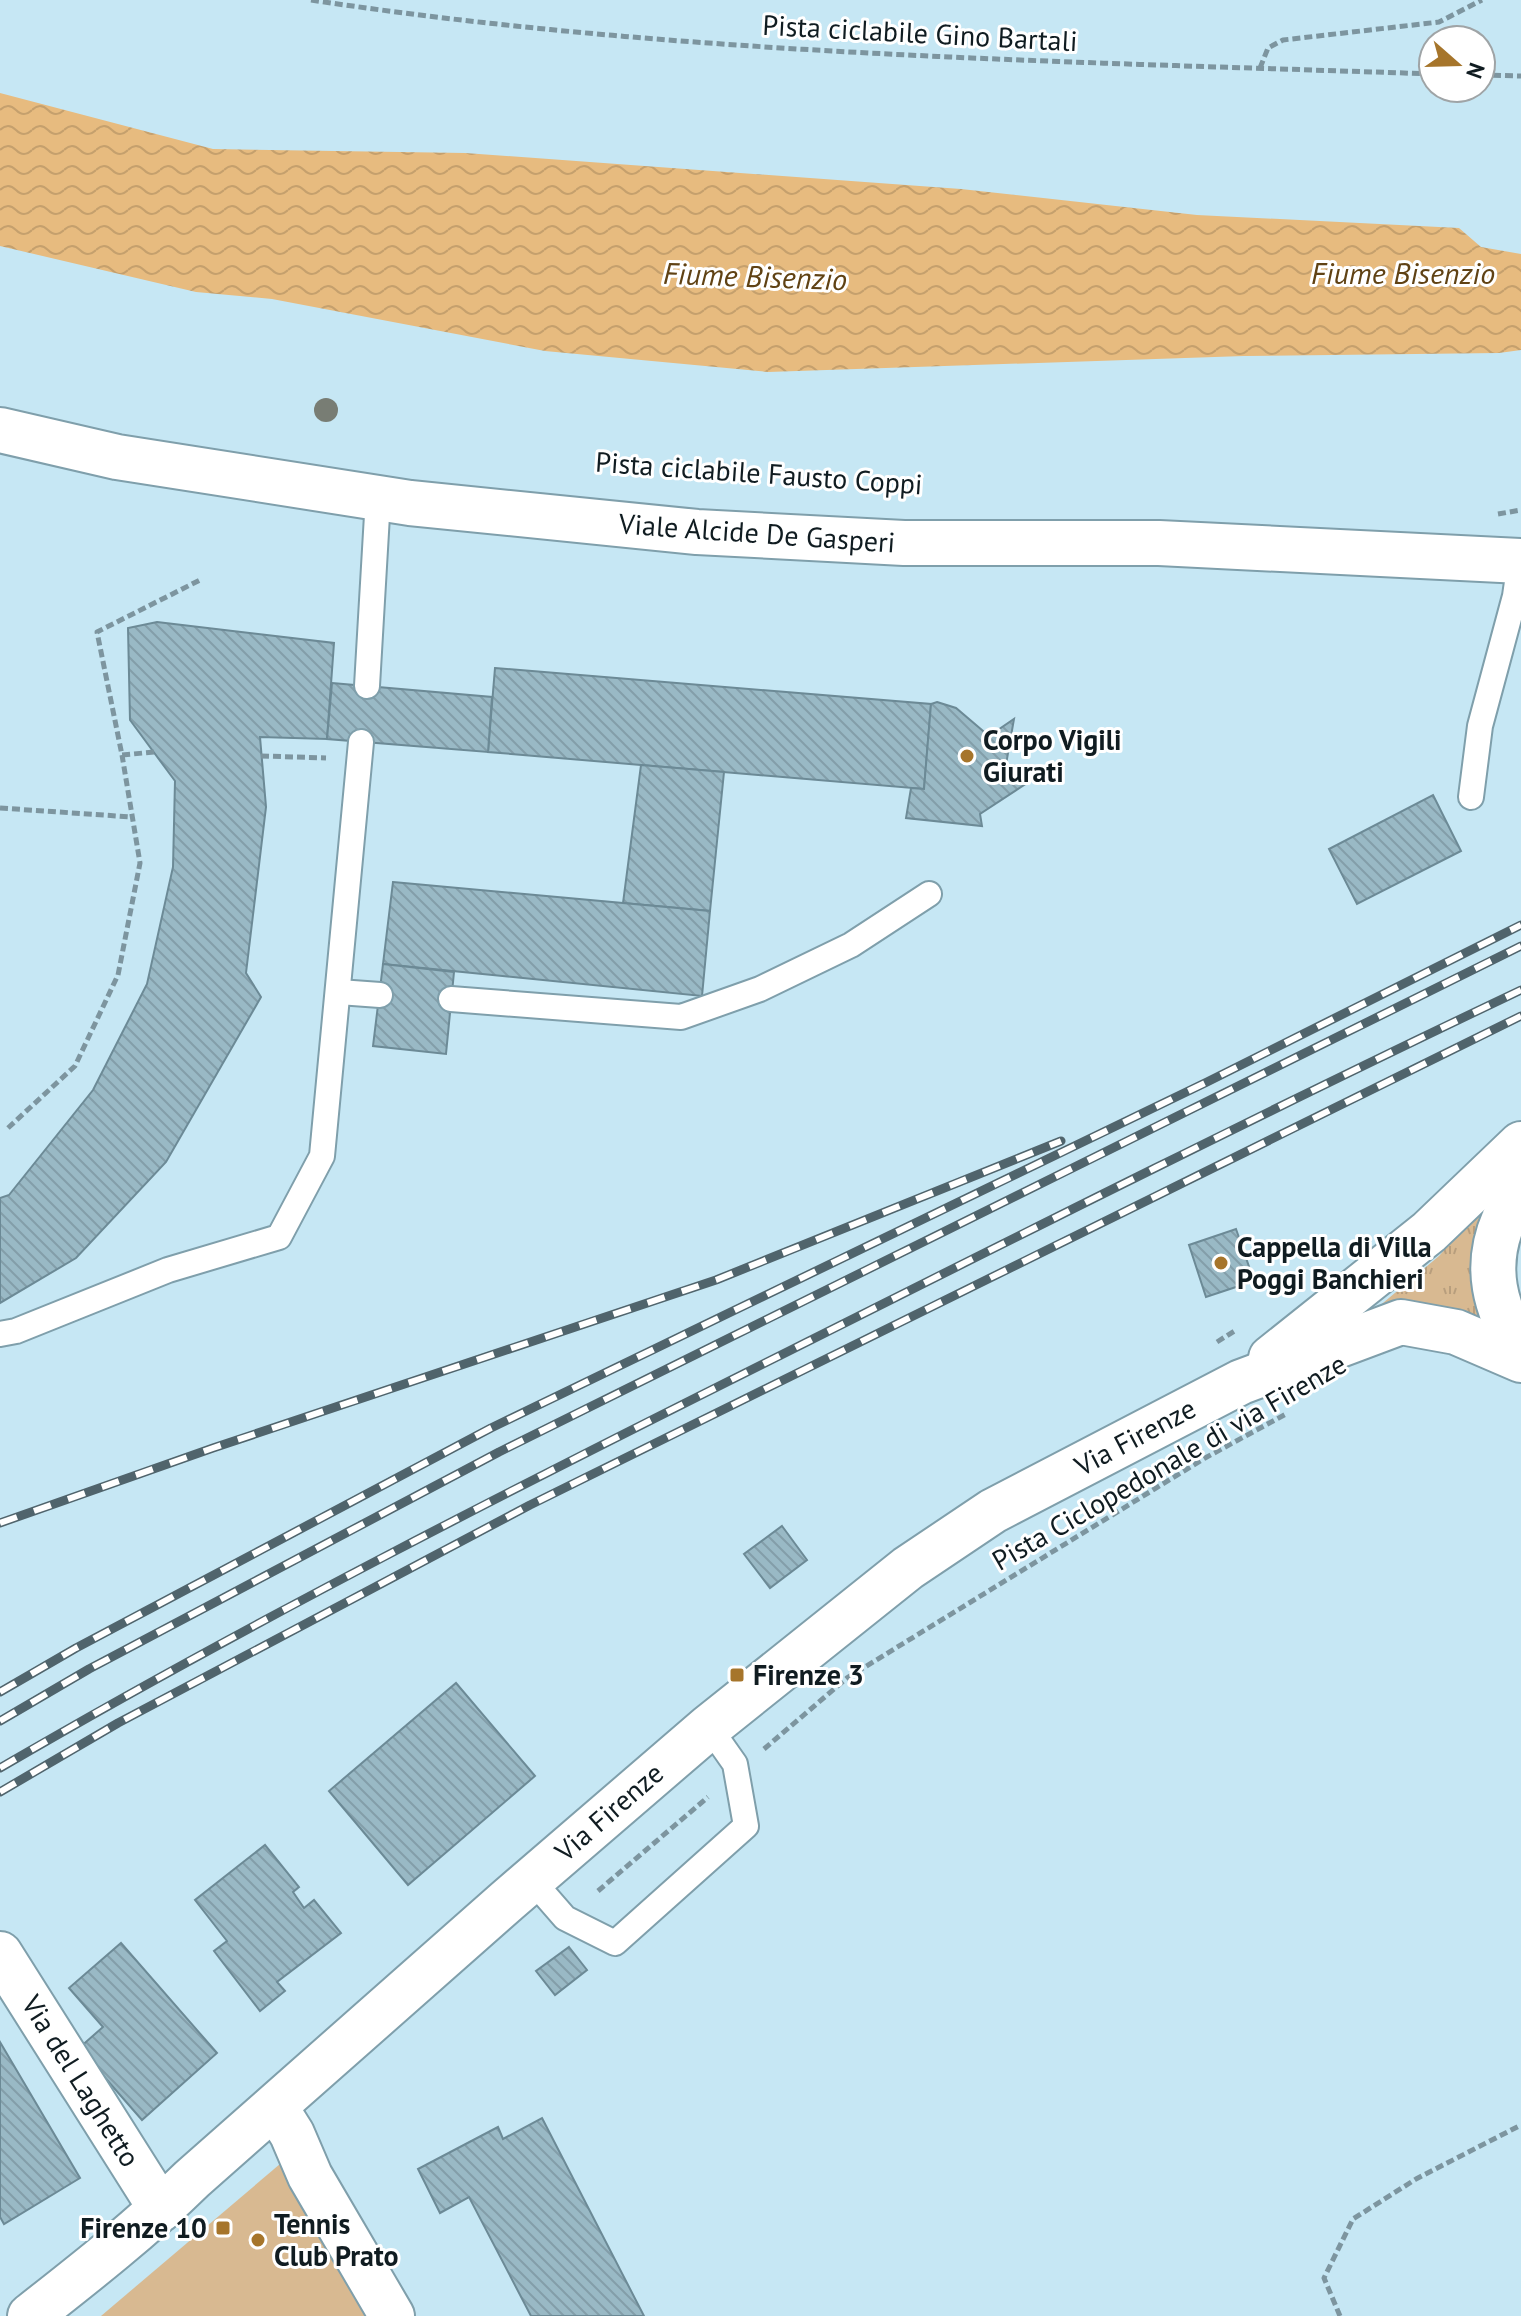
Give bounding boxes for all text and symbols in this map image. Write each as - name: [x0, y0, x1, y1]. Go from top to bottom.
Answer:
- street label: Pista ciclabile Gino Bartali: [762, 6, 1078, 59]
- north arrow: [1417, 24, 1497, 104]
- text: N: [1460, 59, 1491, 82]
- water label: Fiume Bisenzio: [662, 253, 848, 298]
- water label: Fiume Bisenzio: [1311, 253, 1495, 292]
- street label: Pista ciclabile Fausto Coppi: [594, 443, 924, 502]
- street label: Viale Alcide De Gasperi: [617, 504, 896, 561]
- place label: Corpo Vigili Giurati: [983, 721, 1122, 790]
- marker: Corpo Vigili Giurati: [958, 747, 976, 765]
- place label: Cappella di Villa Poggi Banchieri: [1237, 1228, 1432, 1297]
- marker: Cappella di Villa Poggi Banchieri: [1212, 1254, 1230, 1272]
- street label: Pista Ciclopedonale di via Firenze: [985, 1345, 1352, 1578]
- street label: Via Firenze: [1067, 1389, 1202, 1484]
- place label: Firenze 3: [753, 1656, 864, 1693]
- marker: Firenze 3: [728, 1666, 746, 1684]
- street label: Via Firenze: [546, 1754, 671, 1870]
- street label: Via del Laghetto: [13, 1987, 149, 2174]
- place label: Tennis Club Prato: [274, 2205, 399, 2274]
- place label: Firenze 10: [80, 2209, 207, 2246]
- marker: Firenze 10: [214, 2219, 232, 2237]
- marker: Tennis Club Prato: [249, 2231, 267, 2249]

